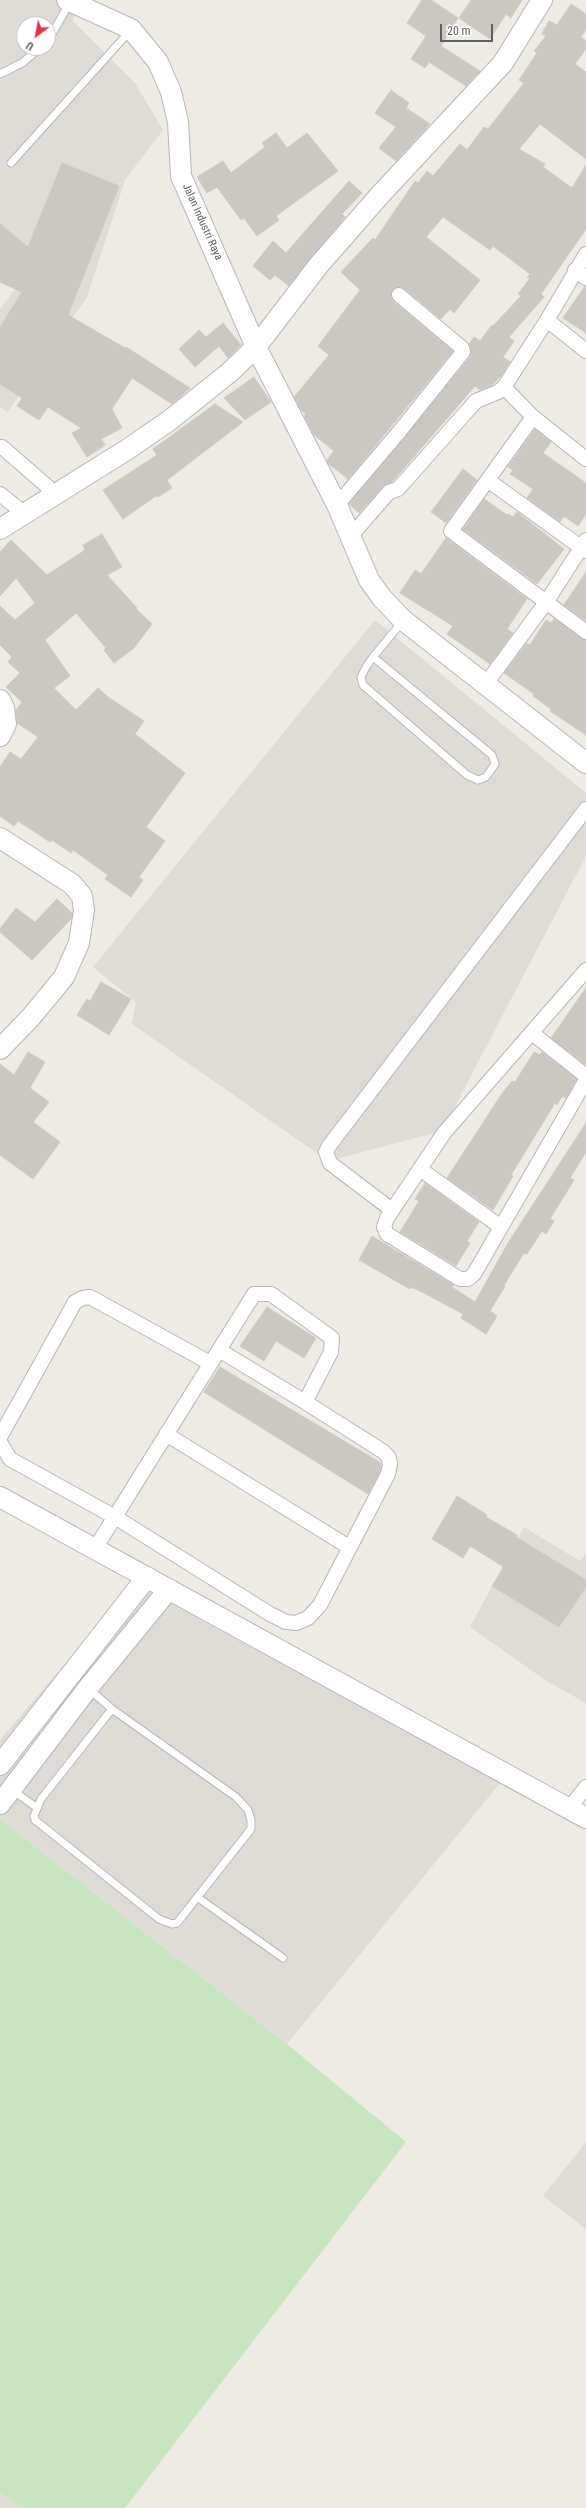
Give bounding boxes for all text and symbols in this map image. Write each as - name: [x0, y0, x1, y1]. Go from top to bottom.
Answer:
- north arrow: [16, 16, 56, 56]
- scale bar: [442, 16, 495, 42]
- text: 20 m: [447, 24, 471, 38]
- text: U: [24, 39, 36, 53]
- street label: Jalan Industri Raya: [179, 182, 225, 262]

